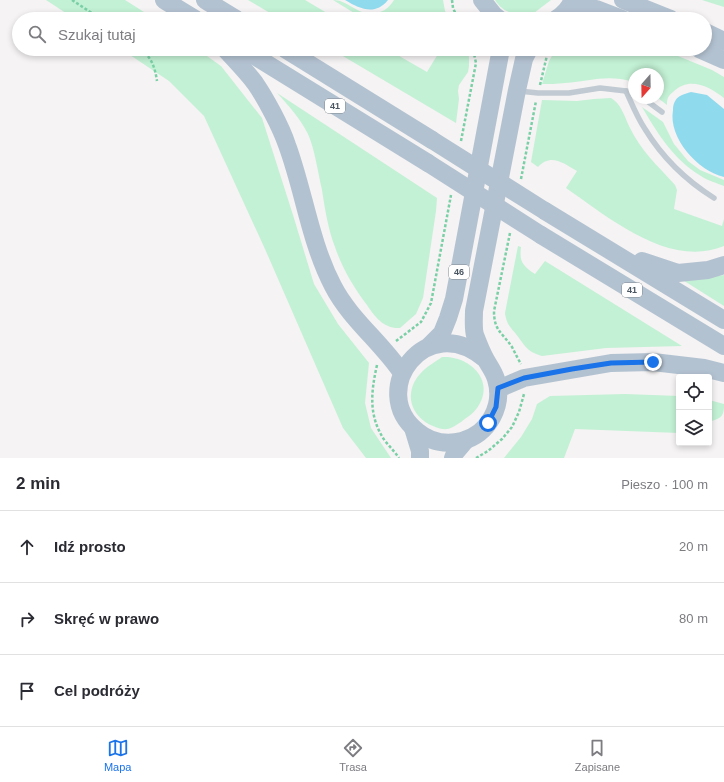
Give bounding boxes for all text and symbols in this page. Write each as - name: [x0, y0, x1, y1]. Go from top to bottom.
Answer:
- search box: [12, 12, 712, 56]
- icon: search: [26, 23, 48, 45]
- text: Szukaj tutaj: [58, 26, 136, 43]
- north arrow: [628, 68, 664, 104]
- road number: 41: [325, 99, 345, 113]
- road number: 46: [449, 265, 469, 279]
- road number: 41: [622, 283, 642, 297]
- route end: [644, 353, 662, 371]
- map controls: [676, 374, 712, 446]
- button: locate: [676, 374, 712, 410]
- button: layers: [676, 410, 712, 446]
- route start: [479, 414, 497, 432]
- text: 2 min: [16, 474, 60, 493]
- text: Pieszo · 100 m: [621, 477, 708, 492]
- icon: ahead: [16, 536, 38, 558]
- text: Idź prosto: [54, 538, 126, 555]
- text: 20 m: [679, 539, 708, 554]
- icon: right: [16, 608, 38, 630]
- text: Skręć w prawo: [54, 610, 159, 627]
- text: 80 m: [679, 611, 708, 626]
- icon: arrive: [16, 680, 38, 702]
- text: Cel podróży: [54, 682, 140, 699]
- tab: Mapa: [104, 737, 131, 773]
- tab: Trasa: [339, 737, 367, 773]
- tab: Zapisane: [575, 737, 620, 773]

